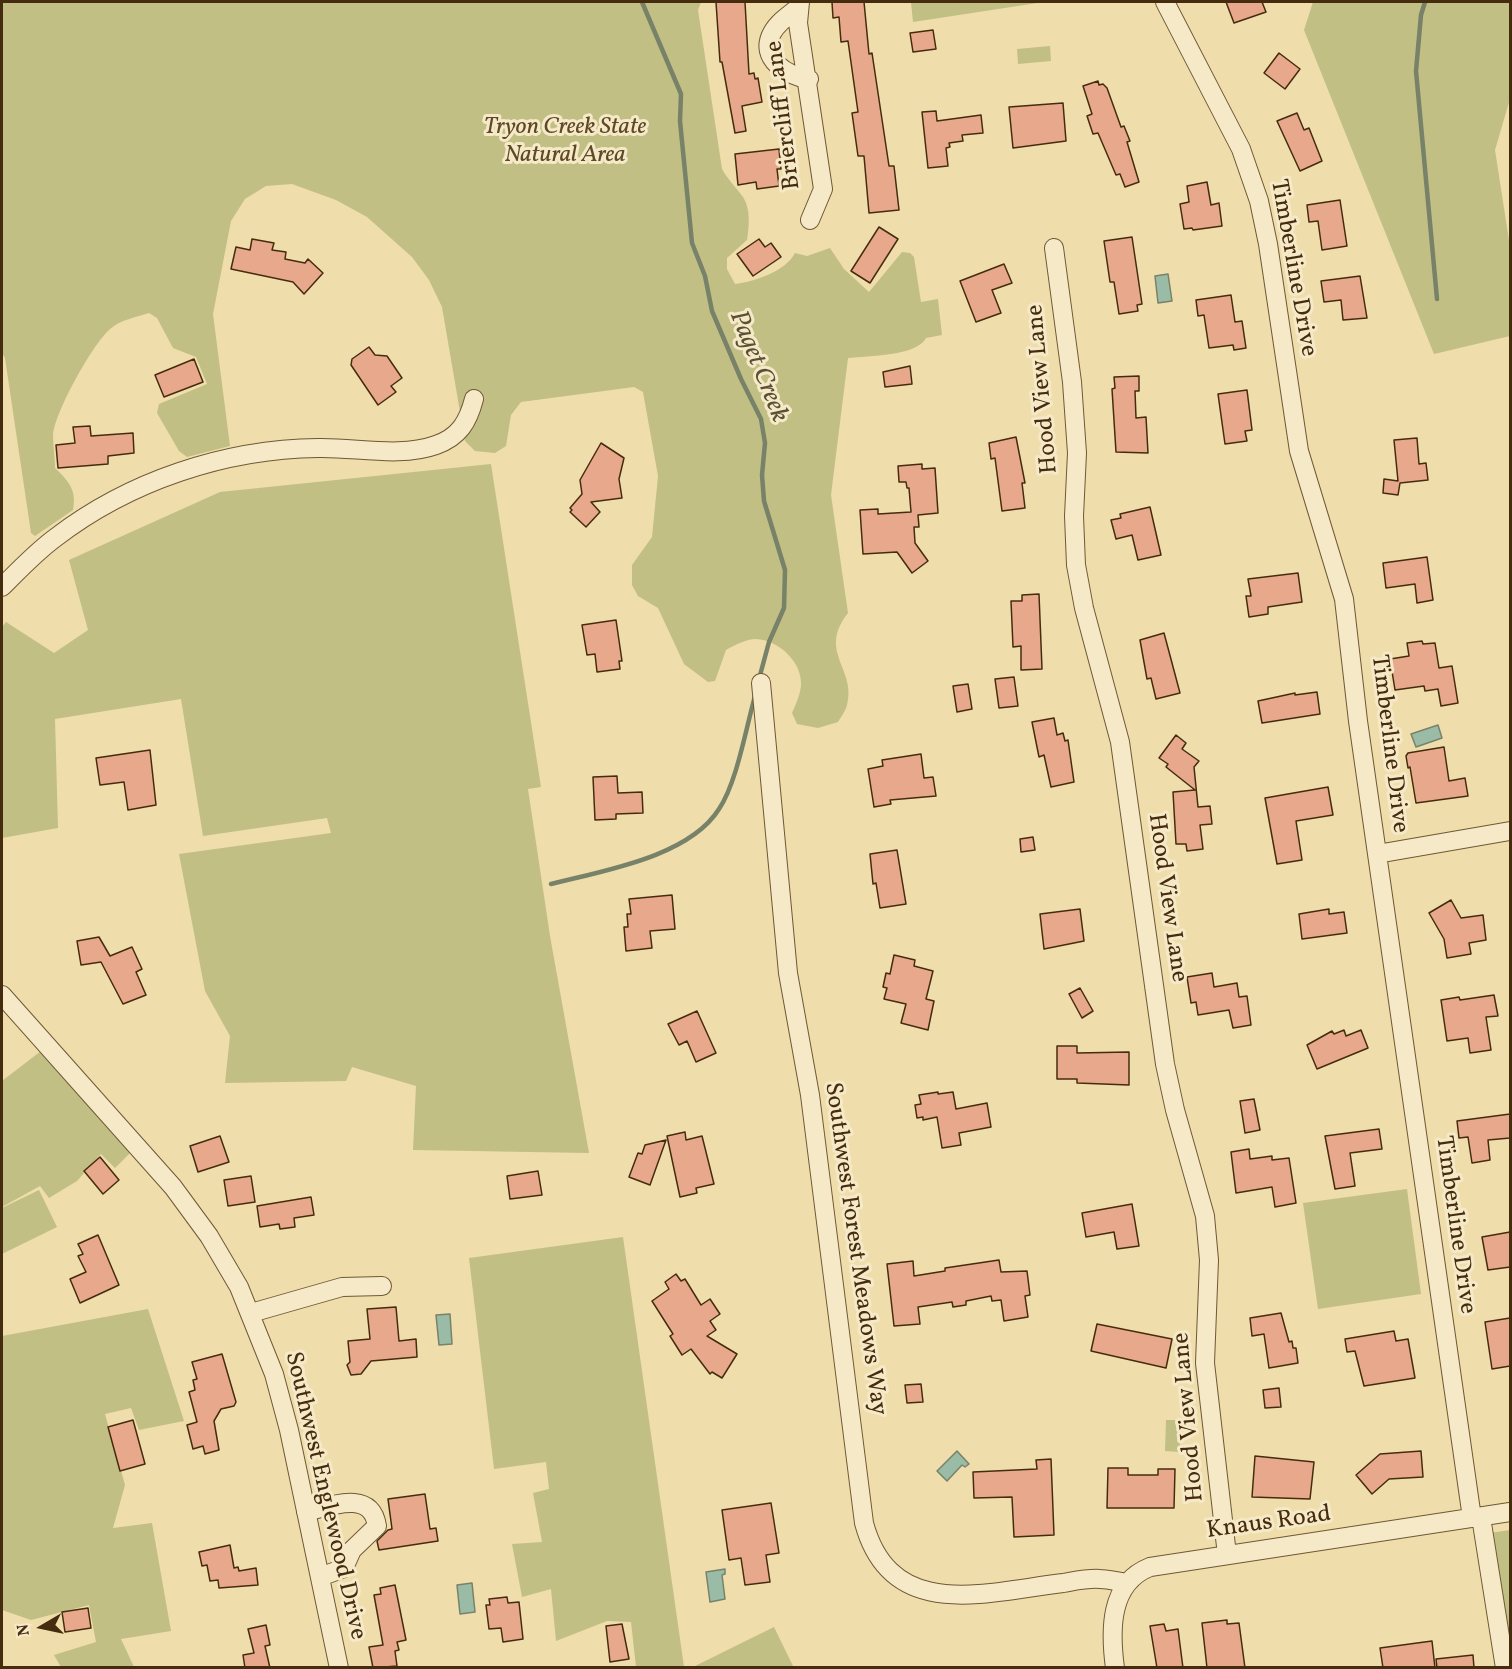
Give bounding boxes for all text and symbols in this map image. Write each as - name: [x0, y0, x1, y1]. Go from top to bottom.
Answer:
- street label: Briercliff Lane: [762, 39, 808, 191]
- park label: Tryon Creek State Natural Area: [484, 115, 646, 171]
- street label: Timberline Drive: [1262, 177, 1322, 359]
- street label: Hood View Lane: [1022, 303, 1066, 475]
- water label: Paget Creek: [721, 307, 793, 427]
- street label: Timberline Drive: [1363, 653, 1413, 835]
- street label: Hood View Lane: [1140, 812, 1192, 984]
- street label: Southwest Forest Meadows Way: [816, 1081, 892, 1417]
- street label: Timberline Drive: [1427, 1134, 1481, 1316]
- street label: Hood View Lane: [1168, 1331, 1212, 1503]
- street label: Southwest Englewood Drive: [277, 1349, 371, 1643]
- street label: Knaus Road: [1205, 1501, 1333, 1547]
- north arrow: [12, 1597, 72, 1657]
- text: N: [12, 1622, 36, 1637]

